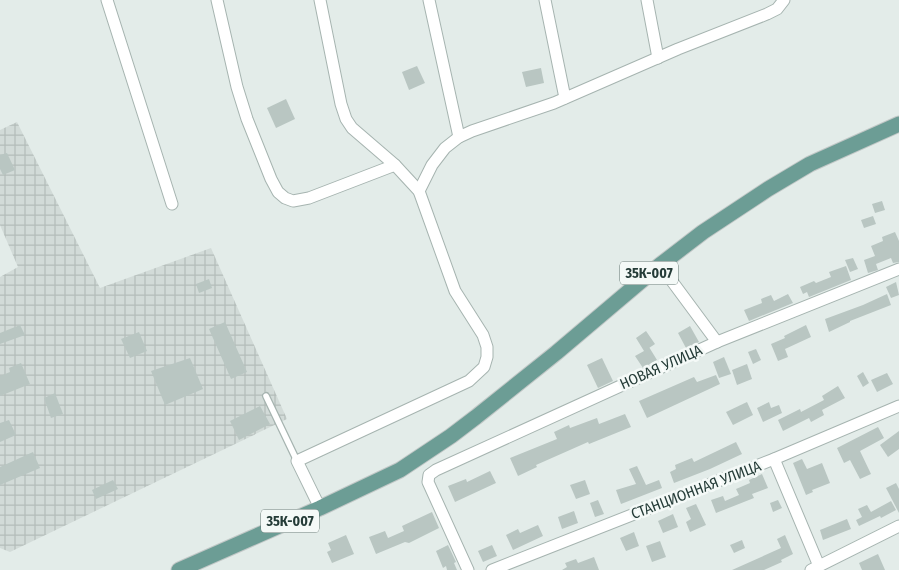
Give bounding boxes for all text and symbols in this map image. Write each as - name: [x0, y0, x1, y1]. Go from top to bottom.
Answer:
- road number: 35К-007: [620, 262, 678, 284]
- street label: НОВАЯ УЛИЦА: [617, 341, 705, 393]
- street label: СТАНЦИОННАЯ УЛИЦА: [628, 457, 764, 523]
- road number: 35К-007: [261, 510, 319, 532]

